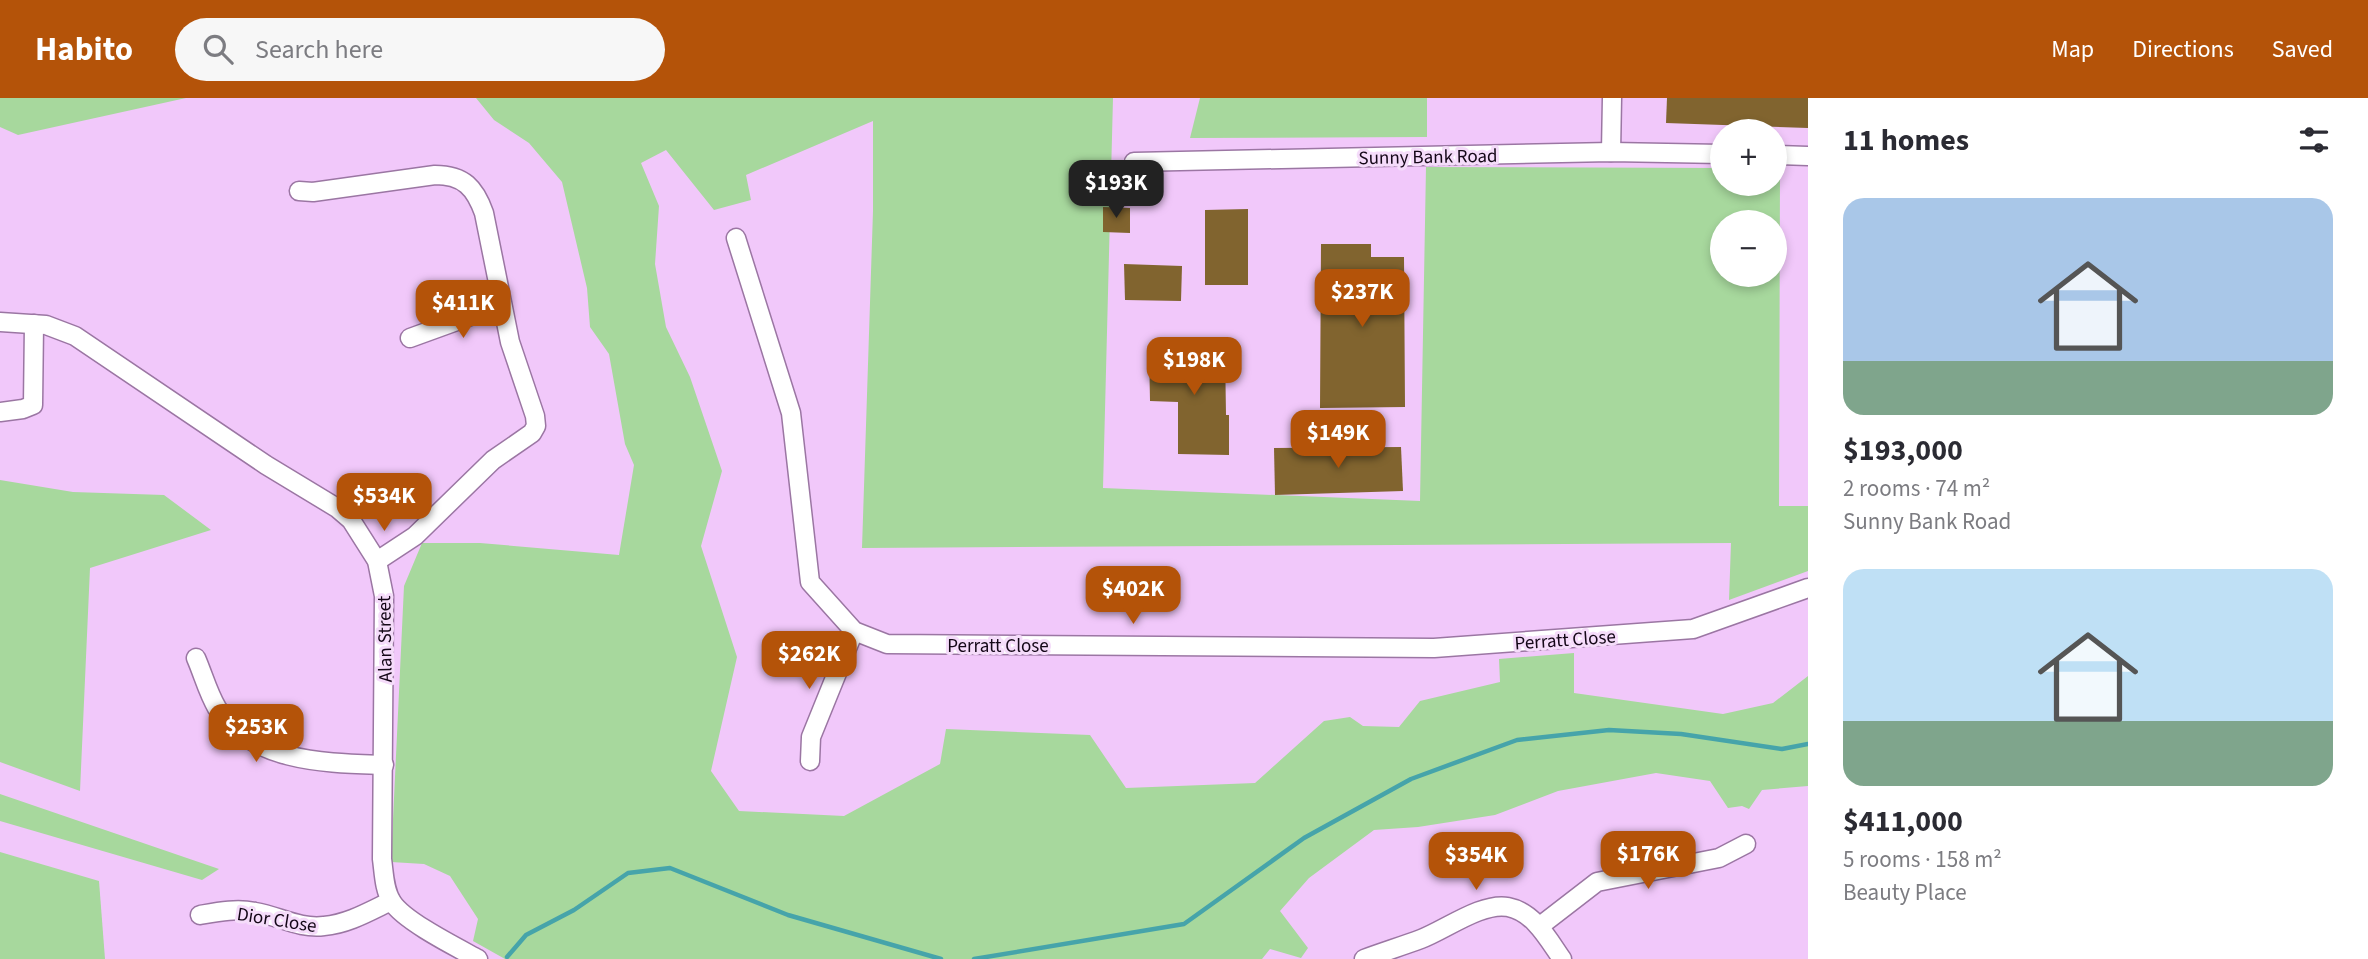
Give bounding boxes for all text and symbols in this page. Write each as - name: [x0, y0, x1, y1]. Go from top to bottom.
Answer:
- search box: [175, 18, 665, 81]
- text: Habito: [35, 26, 133, 73]
- icon: search: [199, 30, 237, 68]
- text: Search here: [255, 31, 383, 68]
- text: Map: [2051, 32, 2094, 67]
- text: Directions: [2132, 32, 2234, 67]
- text: Saved: [2272, 32, 2333, 67]
- map controls: [1710, 119, 1787, 287]
- button: +: [1710, 119, 1787, 196]
- text: 11 homes: [1843, 119, 1969, 162]
- icon: filters: [2295, 121, 2333, 159]
- street label: Sunny Bank Road: [1358, 143, 1498, 172]
- pin: $193K: [1067, 160, 1165, 220]
- text: $193K: [1085, 166, 1147, 199]
- button: −: [1710, 210, 1787, 287]
- icon: home: [2025, 243, 2151, 369]
- pin: $237K: [1313, 270, 1411, 329]
- text: $237K: [1331, 275, 1393, 308]
- pin: $411K: [414, 280, 512, 340]
- text: $411K: [432, 286, 494, 319]
- pin: $198K: [1145, 338, 1243, 397]
- text: $198K: [1163, 343, 1225, 376]
- pin: $149K: [1289, 410, 1387, 470]
- text: $149K: [1307, 416, 1369, 449]
- text: $193,000: [1843, 429, 1963, 472]
- text: 2 rooms · 74 m²: [1843, 472, 1990, 505]
- pin: $534K: [335, 474, 433, 533]
- text: $534K: [353, 479, 415, 512]
- text: Sunny Bank Road: [1843, 505, 2011, 538]
- pin: $402K: [1084, 566, 1182, 626]
- text: $402K: [1102, 572, 1164, 605]
- street label: Alan Street: [371, 595, 400, 682]
- icon: home: [2025, 614, 2151, 740]
- street label: Perratt Close: [1514, 623, 1617, 657]
- pin: $262K: [760, 632, 858, 691]
- street label: Perratt Close: [947, 633, 1049, 660]
- text: $262K: [778, 637, 840, 670]
- pin: $253K: [207, 704, 305, 764]
- text: $253K: [225, 710, 287, 743]
- text: $411,000: [1843, 800, 1963, 843]
- pin: $354K: [1427, 832, 1525, 892]
- pin: $176K: [1599, 832, 1697, 891]
- text: $176K: [1617, 837, 1679, 870]
- text: $354K: [1445, 838, 1507, 871]
- text: 5 rooms · 158 m²: [1843, 843, 2002, 876]
- text: Beauty Place: [1843, 876, 1967, 909]
- street label: Dior Close: [235, 901, 319, 940]

